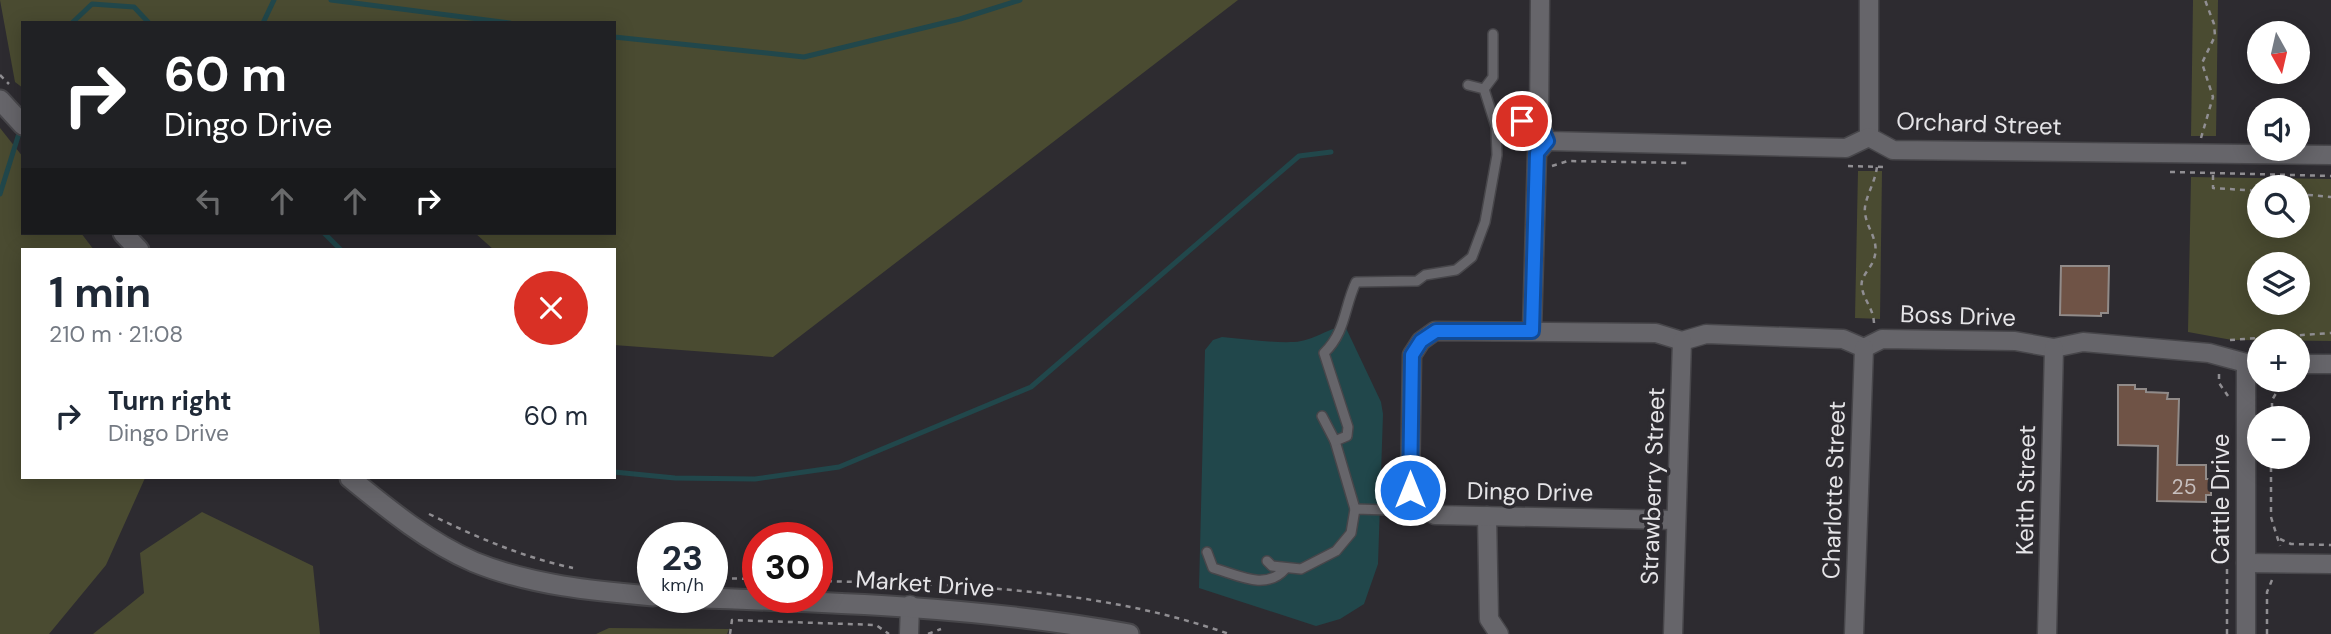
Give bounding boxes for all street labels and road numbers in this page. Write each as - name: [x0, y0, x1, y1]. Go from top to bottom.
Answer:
- street label: Orchard Street: [1896, 105, 2062, 142]
- street label: Boss Drive: [1899, 298, 2017, 333]
- street label: Strawberry Street: [1634, 387, 1671, 585]
- street label: Charlotte Street: [1815, 400, 1852, 580]
- street label: Keith Street: [2009, 425, 2042, 555]
- street label: Cattle Drive: [2205, 434, 2236, 564]
- street label: Dingo Drive: [1467, 475, 1593, 508]
- street label: Market Drive: [855, 563, 996, 604]

